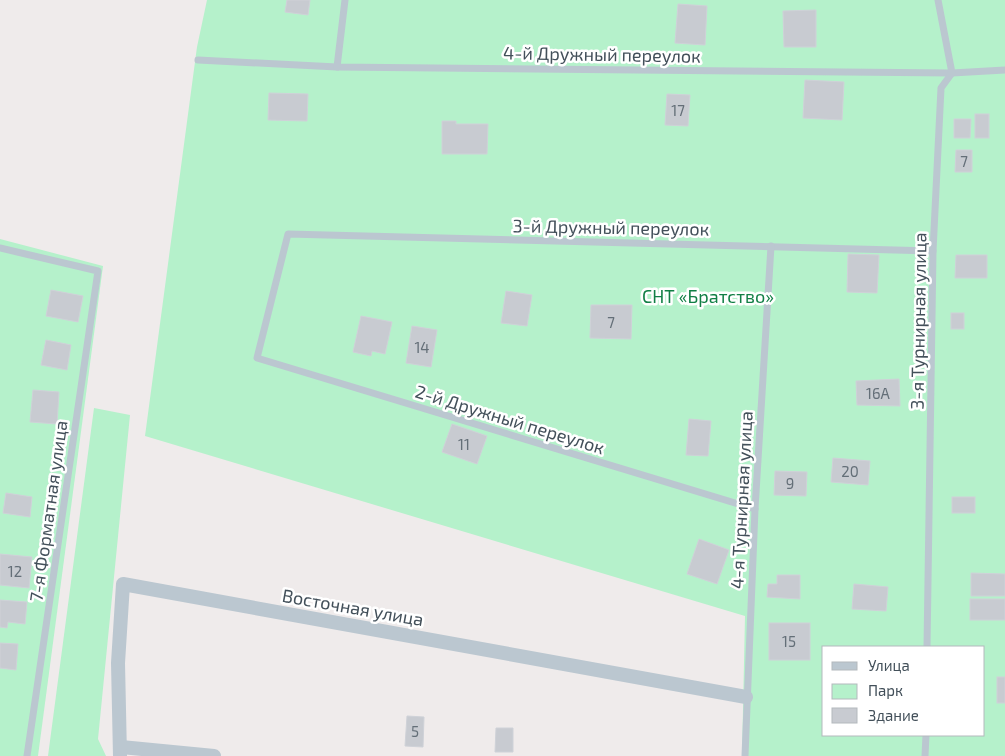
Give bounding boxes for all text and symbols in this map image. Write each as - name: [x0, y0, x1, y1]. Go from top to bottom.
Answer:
- street label: 4-й Дружный переулок: [503, 41, 701, 67]
- house number: 17: [671, 101, 685, 119]
- house number: 7: [960, 152, 968, 170]
- street label: 3-й Дружный переулок: [513, 214, 710, 240]
- street label: 3-я Турнирная улица: [905, 232, 931, 410]
- park label: СНТ «Братство»: [642, 285, 774, 307]
- house number: 7: [607, 313, 615, 331]
- house number: 14: [414, 338, 430, 356]
- street label: 2-й Дружный переулок: [413, 380, 608, 458]
- house number: 16А: [866, 384, 891, 402]
- street label: 4-я Турнирная улица: [725, 410, 757, 590]
- street label: 7-я Форматная улица: [24, 419, 72, 603]
- house number: 11: [458, 435, 470, 453]
- house number: 20: [841, 462, 859, 480]
- house number: 9: [786, 474, 794, 492]
- house number: 12: [8, 562, 22, 580]
- street label: Восточная улица: [281, 584, 425, 630]
- house number: 15: [782, 632, 796, 650]
- legend: [822, 646, 985, 736]
- text: Улица: [868, 656, 910, 674]
- text: Парк: [868, 681, 903, 699]
- text: Здание: [868, 706, 919, 724]
- house number: 5: [411, 722, 419, 740]

